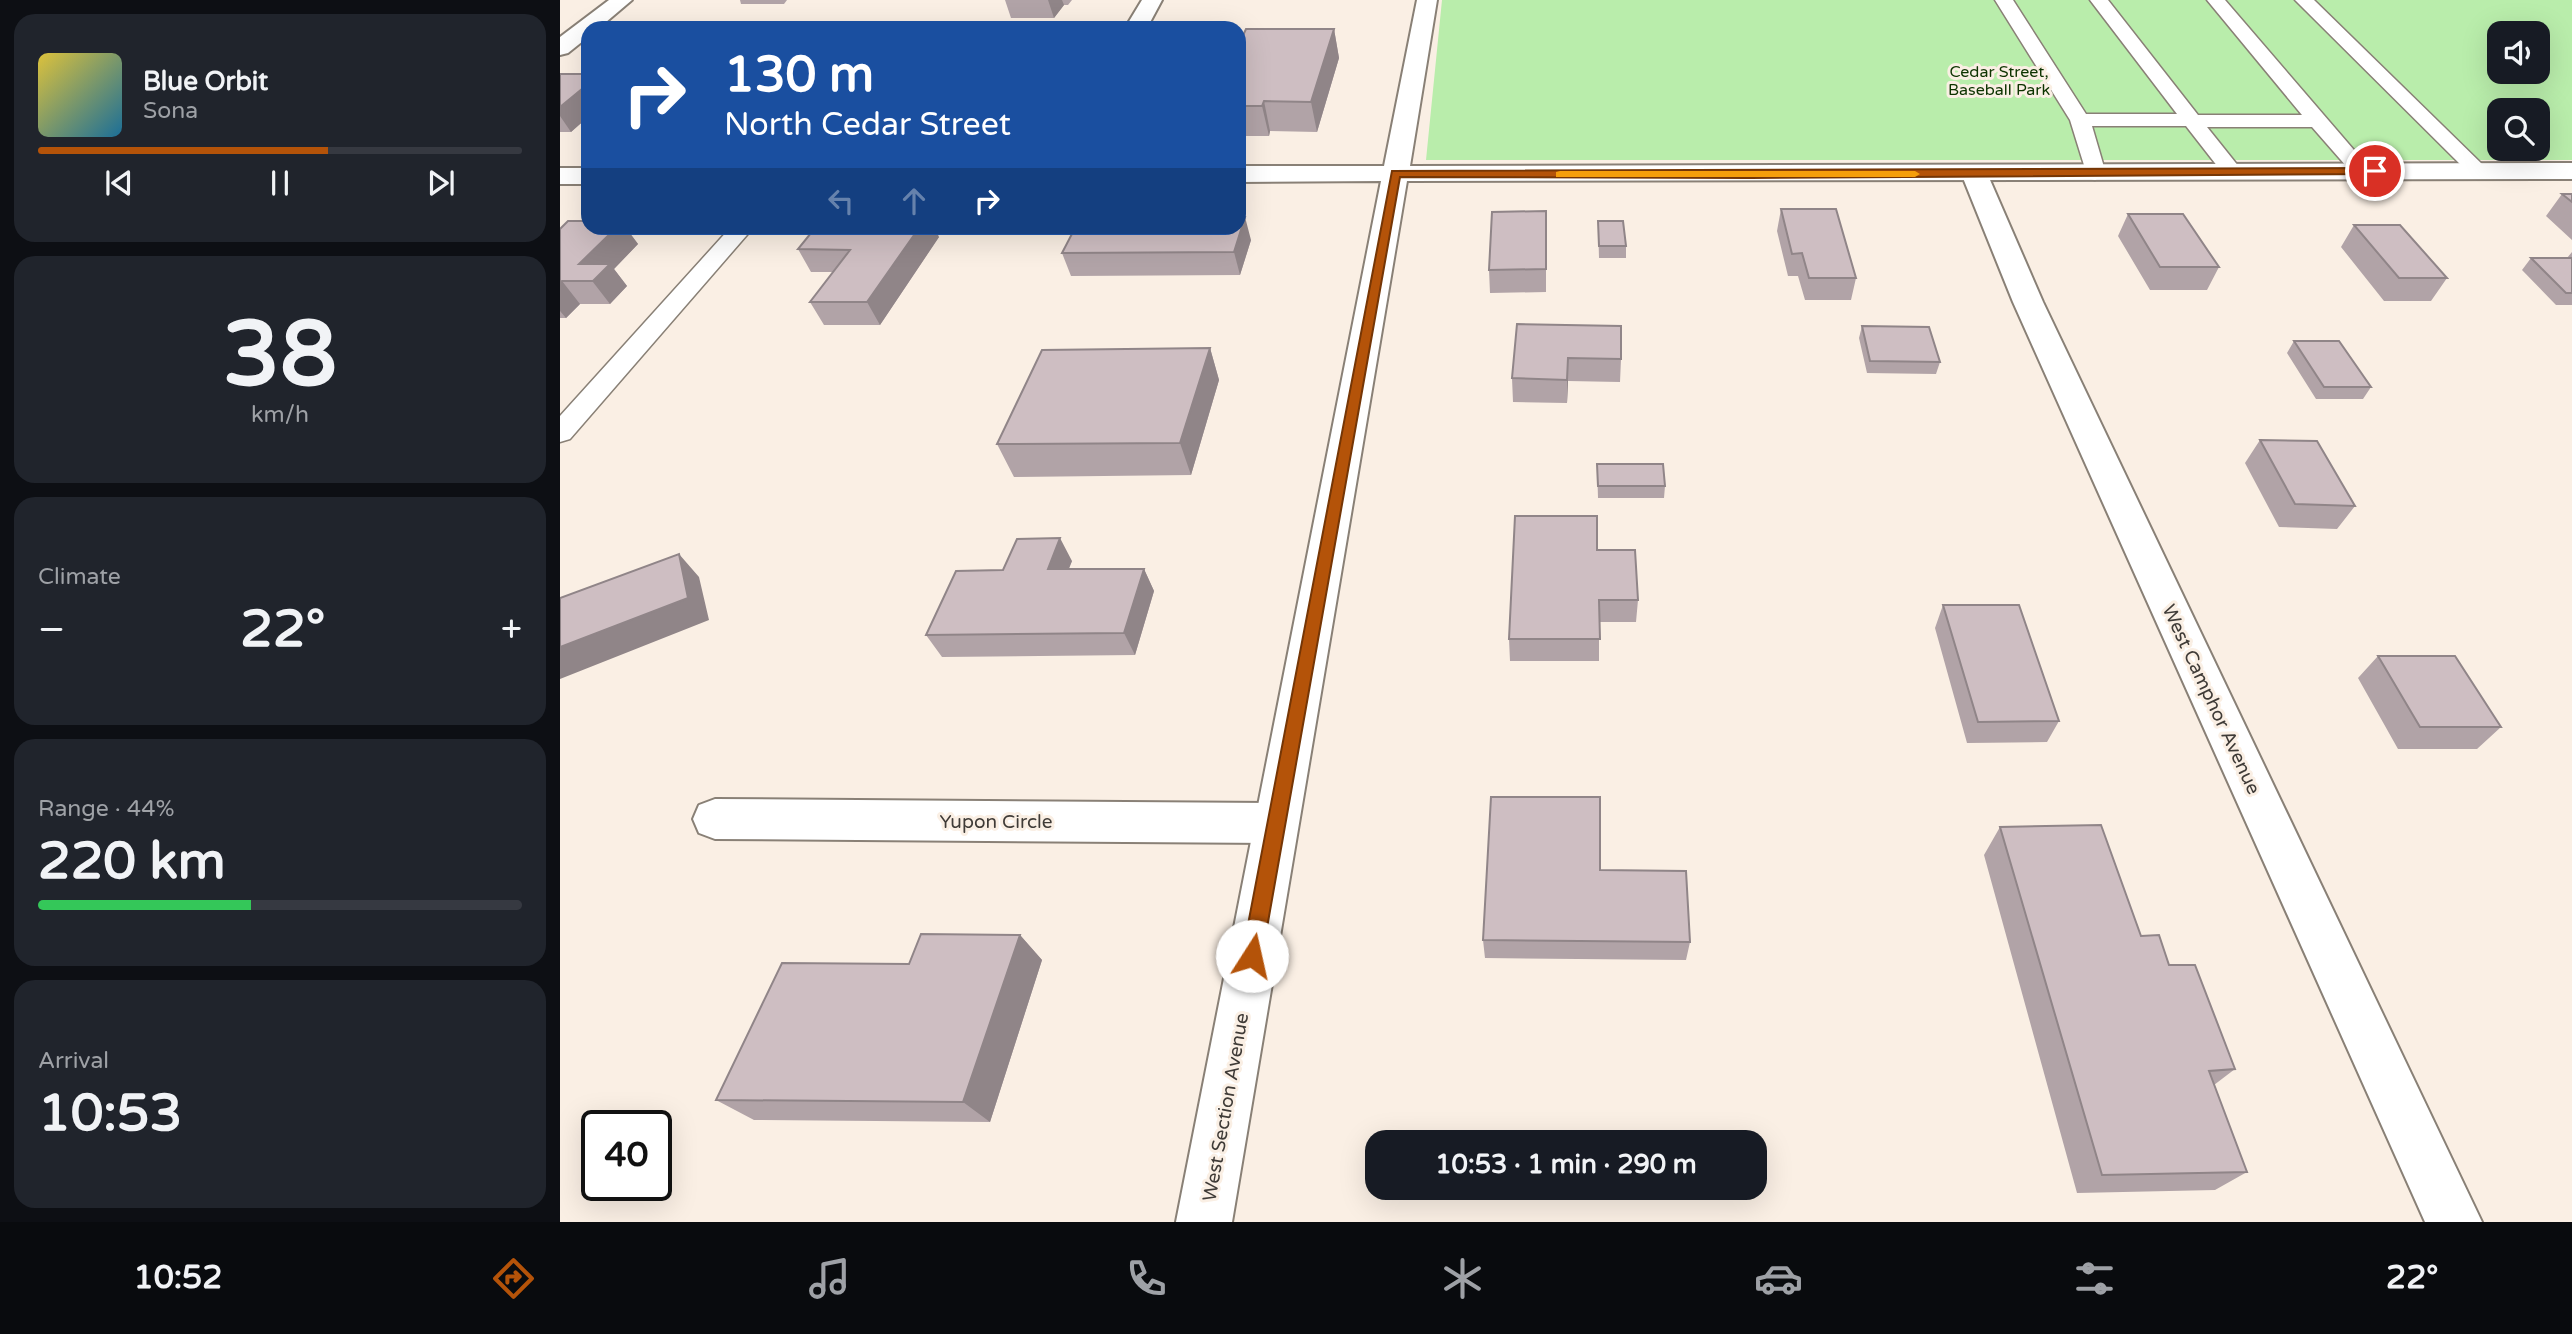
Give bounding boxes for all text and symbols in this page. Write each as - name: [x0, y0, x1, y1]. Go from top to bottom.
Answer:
- map controls: [2487, 21, 2550, 161]
- button: sound: [2487, 21, 2550, 84]
- text: 130 m: [724, 46, 874, 105]
- icon: right: [609, 49, 700, 140]
- park label: Cedar Street, Baseball Park: [1948, 62, 2050, 100]
- text: Blue Orbit: [143, 66, 268, 97]
- text: Sona: [143, 97, 198, 125]
- button: search: [2487, 98, 2550, 161]
- text: North Cedar Street: [724, 106, 1011, 144]
- pin: [2345, 141, 2405, 201]
- icon: arrive: [2356, 152, 2394, 190]
- icon: previous: [100, 164, 138, 202]
- icon: pause: [261, 164, 299, 202]
- icon: next: [422, 164, 460, 202]
- icon: left: [822, 182, 860, 220]
- icon: ahead: [895, 182, 933, 220]
- icon: right: [968, 182, 1006, 220]
- text: 38: [223, 300, 337, 410]
- text: km/h: [251, 401, 309, 429]
- text: Climate: [38, 563, 121, 591]
- text: 22°: [240, 598, 325, 661]
- street label: West Camphor Avenue: [2157, 601, 2265, 798]
- text: −: [38, 607, 65, 653]
- text: +: [501, 607, 522, 653]
- text: Range · 44%: [38, 795, 174, 823]
- street label: Yupon Circle: [939, 811, 1053, 833]
- text: 220 km: [38, 830, 226, 893]
- position arrow: [1215, 919, 1289, 993]
- street label: West Section Avenue: [1199, 1011, 1253, 1203]
- text: Arrival: [38, 1047, 109, 1075]
- text: 10:53: [38, 1082, 182, 1145]
- speed limit sign: 40: [581, 1110, 672, 1201]
- text: 10:53 · 1 min · 290 m: [1435, 1149, 1697, 1180]
- icon: directions: [489, 1254, 538, 1303]
- icon: music: [805, 1254, 854, 1303]
- icon: phone: [1122, 1254, 1171, 1303]
- icon: climate: [1438, 1254, 1487, 1303]
- icon: car: [1754, 1254, 1803, 1303]
- icon: filters: [2070, 1254, 2119, 1303]
- text: 10:52: [134, 1259, 222, 1297]
- text: 22°: [2386, 1259, 2438, 1297]

